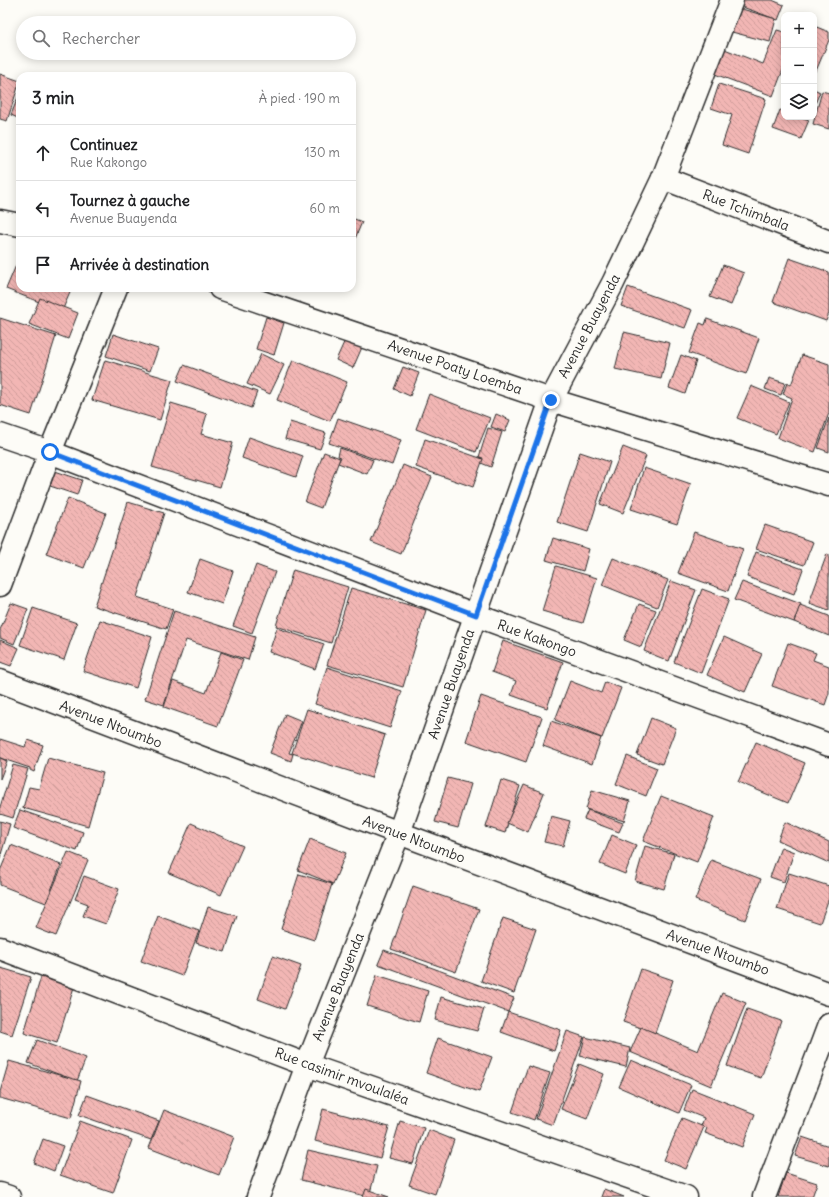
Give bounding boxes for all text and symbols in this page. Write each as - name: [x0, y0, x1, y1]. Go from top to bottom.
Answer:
- map controls: [781, 12, 817, 120]
- button: +: [781, 12, 817, 48]
- search box: [16, 16, 356, 60]
- icon: search: [30, 27, 52, 49]
- text: Rechercher: [62, 29, 140, 48]
- button: −: [781, 48, 817, 84]
- button: layers: [781, 84, 817, 120]
- text: 3 min: [32, 87, 74, 109]
- text: À pied · 190 m: [259, 90, 340, 107]
- text: Continuez: [70, 135, 138, 154]
- icon: ahead: [32, 142, 54, 164]
- text: 130 m: [304, 144, 340, 161]
- text: Rue Kakongo: [70, 154, 147, 171]
- street label: Rue Tchimbala: [700, 185, 792, 235]
- text: Tournez à gauche: [70, 191, 190, 210]
- icon: left: [32, 198, 54, 220]
- text: 60 m: [309, 200, 340, 217]
- text: Avenue Buayenda: [70, 210, 177, 227]
- icon: arrive: [32, 254, 54, 276]
- text: Arrivée à destination: [70, 255, 209, 274]
- street label: Avenue Buayenda: [554, 271, 624, 381]
- street label: Avenue Poaty Loemba: [385, 336, 525, 398]
- route end: [542, 391, 560, 409]
- route start: [41, 443, 59, 461]
- street label: Rue Kakongo: [495, 615, 579, 661]
- street label: Avenue Buayenda: [424, 627, 478, 741]
- street label: Avenue Ntoumbo: [57, 696, 165, 752]
- street label: Avenue Ntoumbo: [360, 811, 468, 867]
- street label: Avenue Ntoumbo: [664, 925, 772, 979]
- street label: Avenue Buayenda: [308, 930, 368, 1044]
- street label: Rue casimir mvoulaléa: [272, 1043, 412, 1109]

